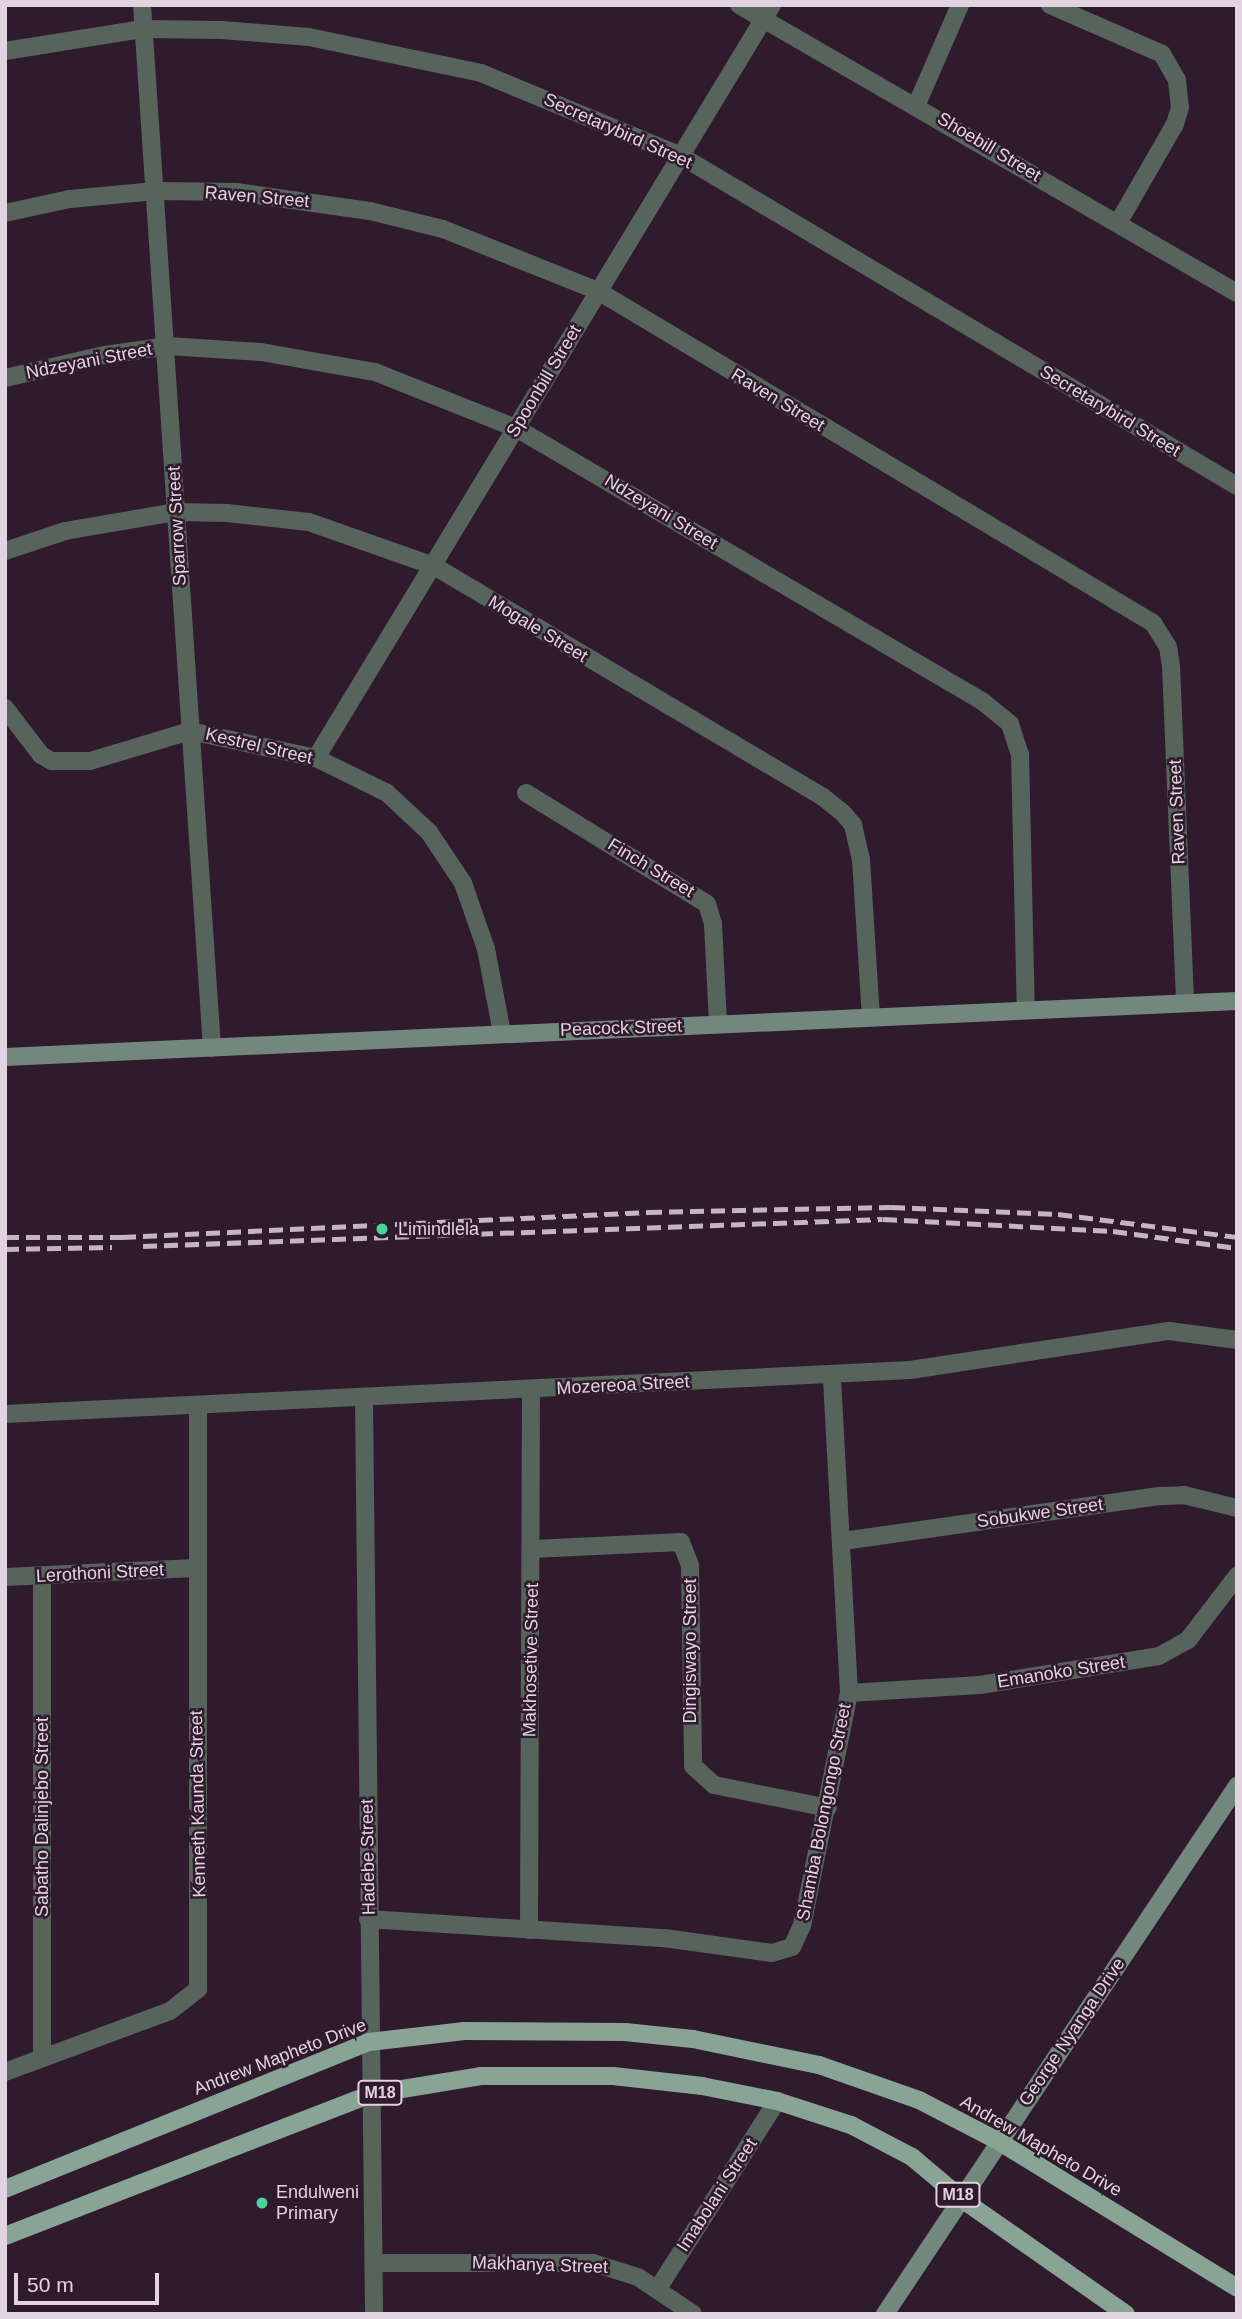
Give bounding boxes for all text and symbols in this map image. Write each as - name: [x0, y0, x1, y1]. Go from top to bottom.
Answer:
- street label: Secretarybird Street: [540, 89, 696, 173]
- street label: Shoebill Street: [933, 108, 1045, 186]
- street label: Raven Street: [204, 182, 310, 212]
- street label: Spoonbill Street: [502, 321, 586, 441]
- street label: Ndzeyani Street: [24, 338, 154, 384]
- street label: Secretarybird Street: [1036, 361, 1184, 461]
- street label: Raven Street: [727, 364, 829, 436]
- street label: Sparrow Street: [163, 465, 191, 587]
- street label: Ndzeyani Street: [601, 470, 721, 554]
- street label: Mogale Street: [484, 591, 592, 667]
- street label: Kestrel Street: [203, 723, 315, 769]
- street label: Raven Street: [1164, 759, 1190, 865]
- street label: Finch Street: [604, 834, 698, 902]
- street label: Peacock Street: [560, 1015, 682, 1041]
- place label: Limindlela: [398, 1218, 479, 1240]
- marker: Limindlela: [372, 1219, 392, 1239]
- street label: Mozereoa Street: [556, 1371, 690, 1399]
- street label: Sobukwe Street: [976, 1493, 1104, 1533]
- street label: Lerothoni Street: [35, 1559, 165, 1587]
- street label: Dingiswayo Street: [679, 1578, 701, 1724]
- street label: Makhosetive Street: [519, 1583, 543, 1737]
- street label: Emanoko Street: [996, 1651, 1126, 1693]
- street label: Shamba Bolongongo Street: [792, 1701, 856, 1923]
- street label: Kenneth Kaunda Street: [186, 1710, 210, 1898]
- street label: Sabatho Dalinjebo Street: [31, 1717, 53, 1917]
- street label: Hadebe Street: [356, 1799, 380, 1915]
- street label: George Nyanga Drive: [1014, 1954, 1130, 2110]
- street label: Andrew Mapheto Drive: [191, 2014, 369, 2100]
- road number: M18: [357, 2080, 403, 2106]
- street label: Andrew Mapheto Drive: [956, 2091, 1126, 2201]
- street label: Imabolani Street: [672, 2134, 762, 2256]
- place label: Endulweni Primary: [276, 2182, 359, 2224]
- road number: M18: [935, 2182, 981, 2208]
- marker: Endulweni Primary: [254, 2195, 270, 2211]
- street label: Makhanya Street: [472, 2252, 608, 2278]
- scale bar: [18, 2260, 163, 2304]
- text: 50 m: [27, 2273, 74, 2296]

